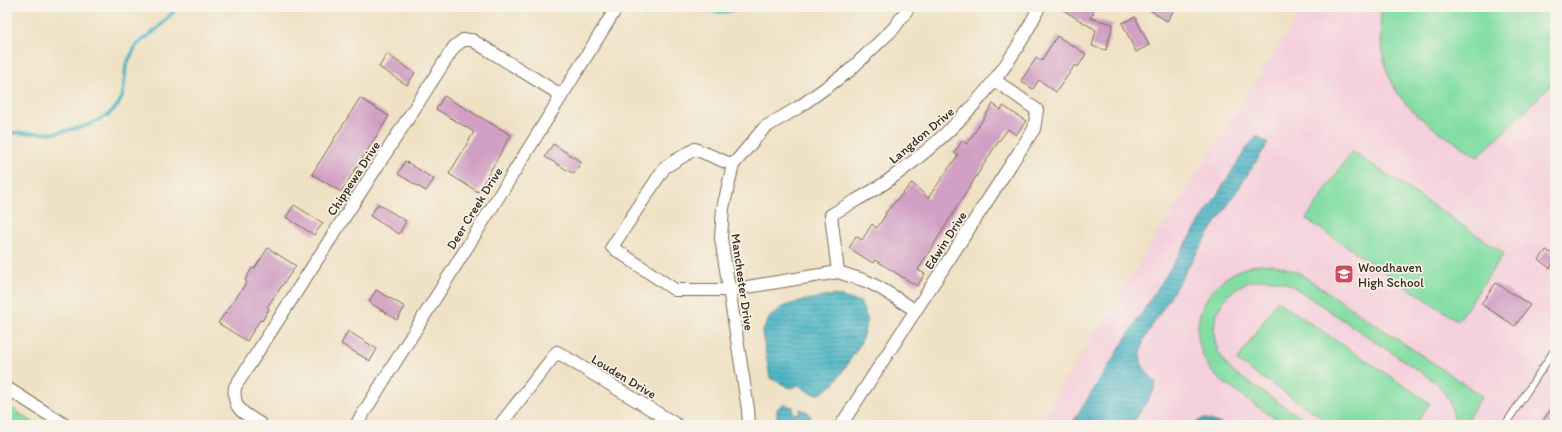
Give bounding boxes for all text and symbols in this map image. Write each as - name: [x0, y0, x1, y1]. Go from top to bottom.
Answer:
- street label: Langdon Drive: [886, 104, 957, 167]
- street label: Chippewa Drive: [324, 138, 383, 218]
- street label: Deer Creek Drive: [443, 165, 506, 252]
- street label: Edwin Drive: [921, 208, 970, 272]
- street label: Manchester Drive: [728, 233, 757, 331]
- place label: Woodhaven High School: [1358, 260, 1424, 290]
- school or university icon: Woodhaven High School: [1333, 263, 1355, 285]
- street label: Louden Drive: [589, 351, 659, 402]

